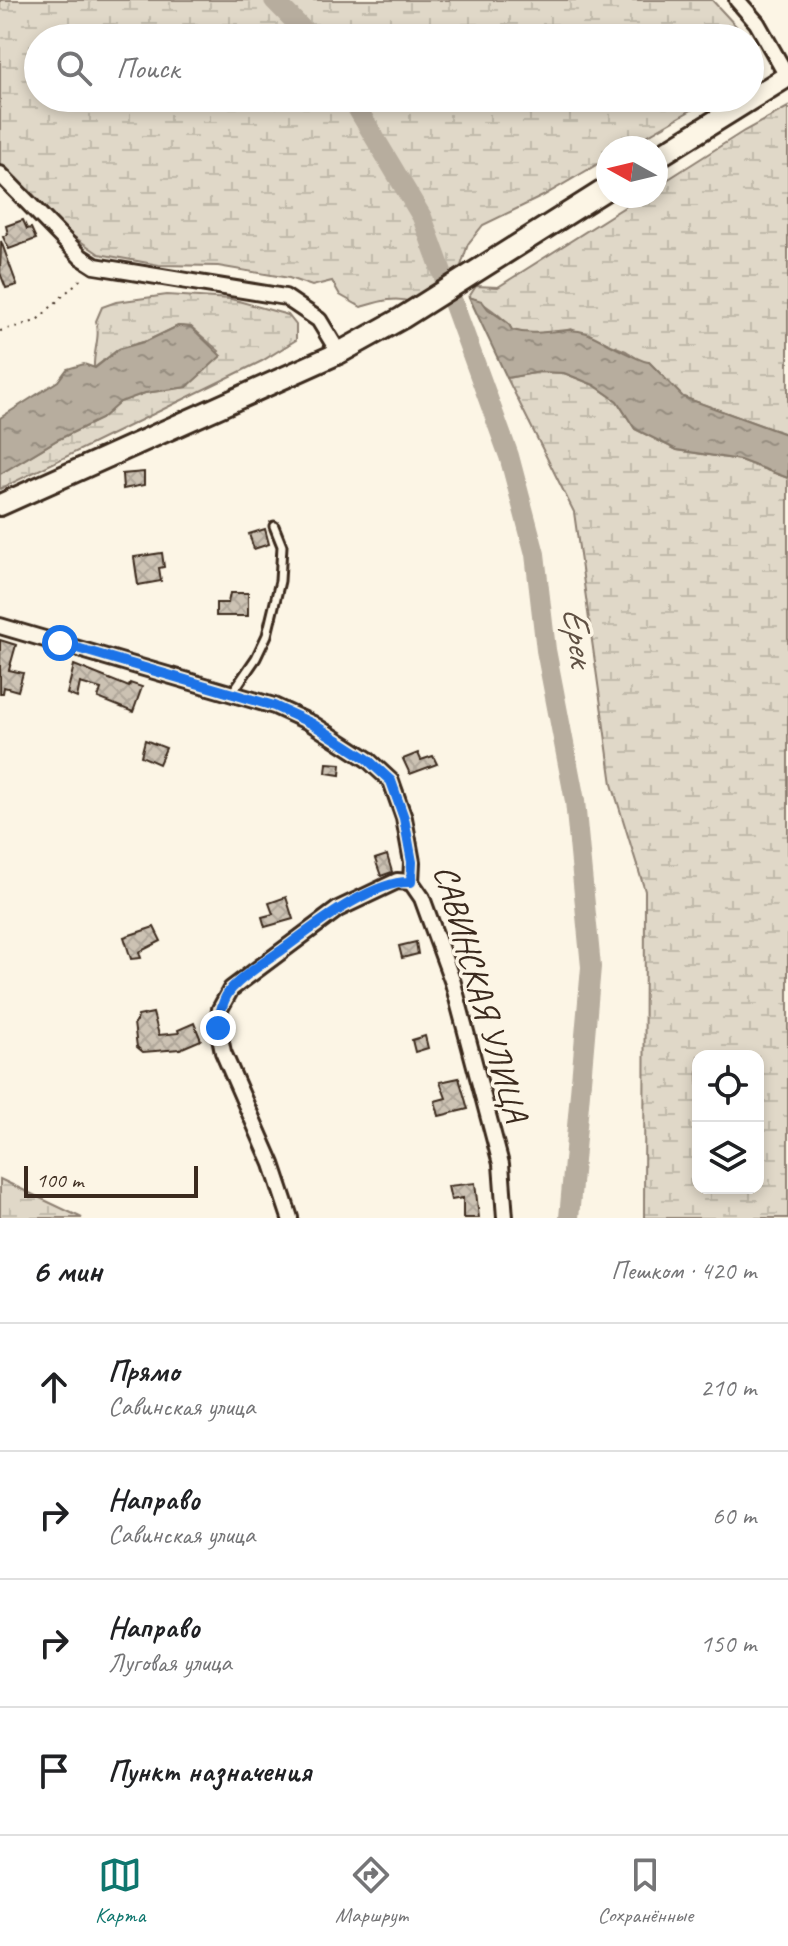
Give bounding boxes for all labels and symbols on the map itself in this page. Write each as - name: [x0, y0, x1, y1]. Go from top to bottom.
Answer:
- north arrow: [596, 136, 668, 208]
- water label: Ерек: [552, 604, 607, 674]
- route start: [42, 625, 78, 661]
- street label: САВИНСКАЯ УЛИЦА: [424, 860, 539, 1128]
- route end: [200, 1010, 236, 1046]
- scale bar: [24, 1162, 198, 1198]

